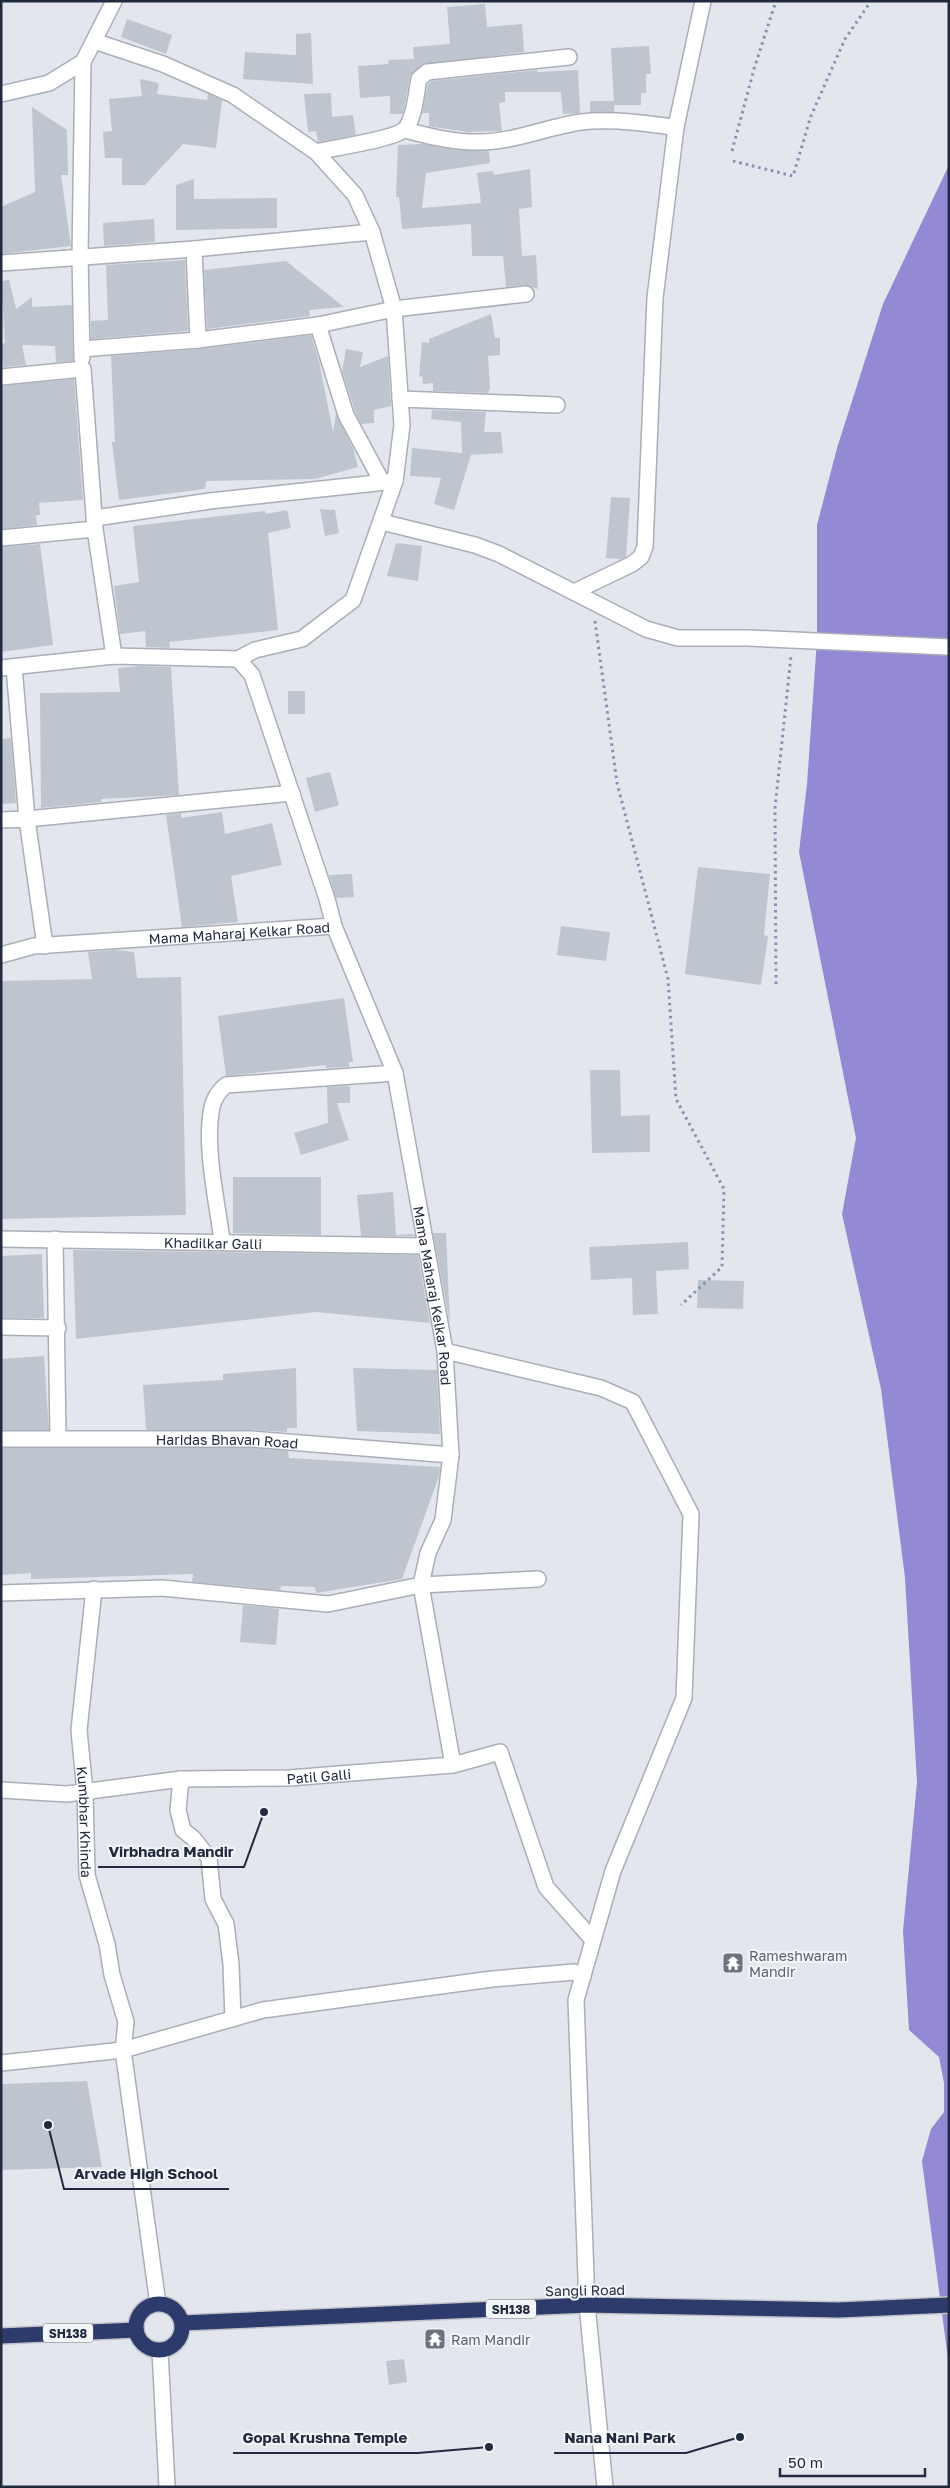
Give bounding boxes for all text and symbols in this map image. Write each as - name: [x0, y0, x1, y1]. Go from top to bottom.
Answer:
- street label: Mama Maharaj Kelkar Road: [148, 918, 331, 947]
- street label: Mama Maharaj Kelkar Road: [411, 1204, 455, 1386]
- street label: Khadilkar Galli: [164, 1233, 262, 1252]
- street label: Haridas Bhavan Road: [156, 1431, 299, 1451]
- street label: Kumbhar Khinda: [74, 1765, 96, 1878]
- street label: Patil Galli: [286, 1765, 352, 1787]
- callout: Virbhadra Mandir: [98, 1837, 244, 1867]
- text: Virbhadra Mandir: [108, 1842, 234, 1860]
- place label: Rameshwaram Mandir: [749, 1947, 847, 1980]
- temple icon: Rameshwaram Mandir: [721, 1951, 745, 1975]
- callout: Arvade High School: [64, 2159, 229, 2189]
- text: Arvade High School: [74, 2164, 218, 2182]
- street label: Sangli Road: [545, 2281, 625, 2299]
- road number: SH138: [486, 2300, 536, 2318]
- road number: SH138: [43, 2324, 93, 2342]
- temple icon: Ram Mandir: [423, 2327, 447, 2351]
- place label: Ram Mandir: [451, 2331, 531, 2348]
- callout: Gopal Krushna Temple: [233, 2423, 418, 2453]
- callout: Nana Nani Park: [554, 2423, 686, 2453]
- text: Gopal Krushna Temple: [243, 2428, 408, 2446]
- text: Nana Nani Park: [564, 2428, 676, 2446]
- scale bar: [780, 2446, 925, 2478]
- text: 50 m: [788, 2453, 823, 2471]

